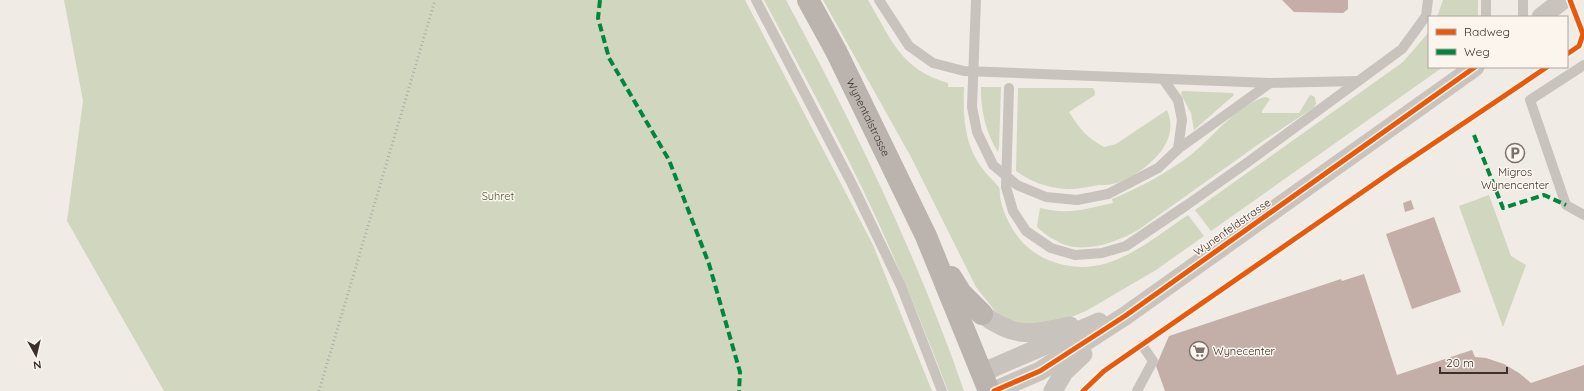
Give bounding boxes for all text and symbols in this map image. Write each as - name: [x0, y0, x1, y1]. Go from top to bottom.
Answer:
- legend: [1428, 16, 1568, 68]
- text: Radweg: [1464, 24, 1510, 39]
- text: Weg: [1464, 44, 1490, 59]
- street label: Wynentalstrasse: [843, 76, 893, 159]
- parking icon: Migros Wynencenter: [1504, 142, 1526, 164]
- place label: Migros Wynencenter: [1481, 165, 1550, 192]
- park label: Suhret: [482, 189, 515, 203]
- street label: Wynenfeldstrasse: [1191, 195, 1273, 259]
- north arrow: [16, 335, 56, 375]
- supermarket icon: Wynecenter: [1188, 340, 1210, 362]
- place label: Wynecenter: [1213, 344, 1276, 358]
- scale bar: [1440, 349, 1507, 375]
- text: 20 m: [1446, 355, 1474, 370]
- text: N: [32, 357, 42, 372]

